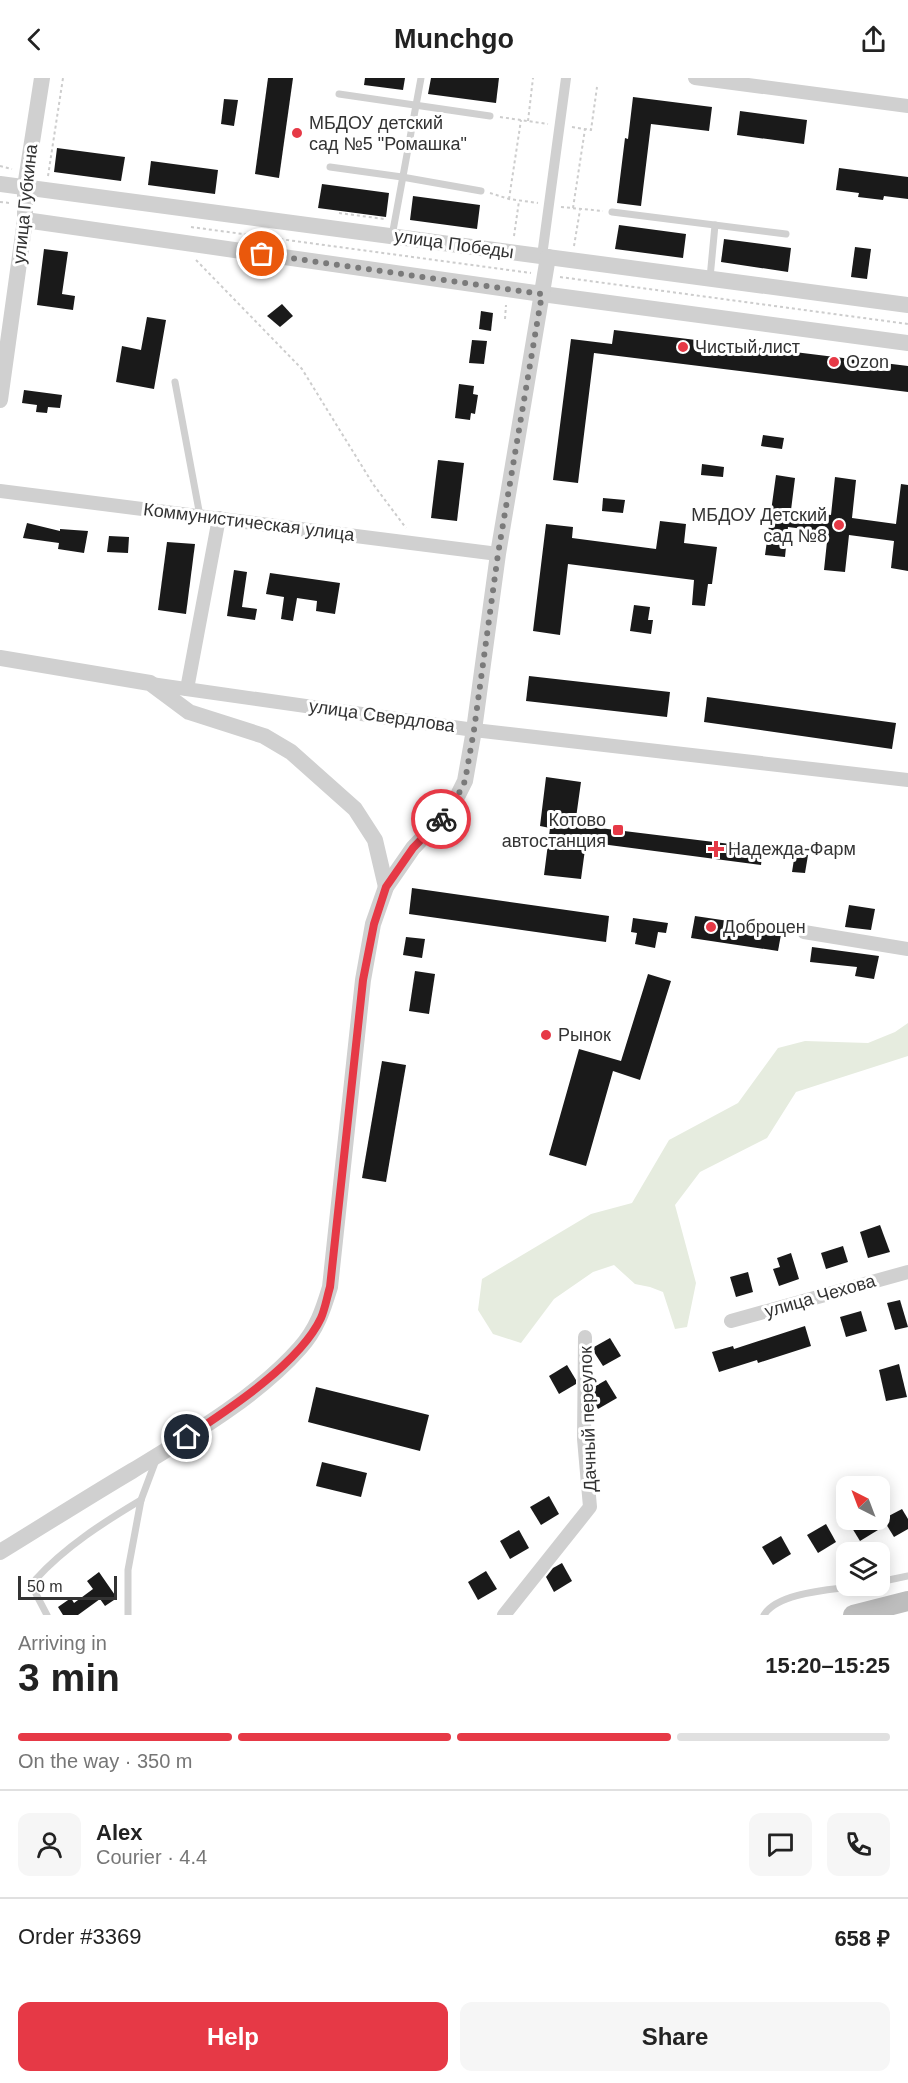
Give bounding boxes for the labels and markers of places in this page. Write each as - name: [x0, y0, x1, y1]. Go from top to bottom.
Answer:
- place label: МБДОУ детский сад №5 "Ромашка": [309, 113, 467, 154]
- marker: МБДОУ детский сад №5 "Ромашка": [290, 126, 304, 140]
- pin: [236, 228, 287, 279]
- place label: Чистый лист: [695, 337, 800, 357]
- marker: Чистый лист: [676, 340, 690, 354]
- place label: Ozon: [846, 352, 889, 372]
- marker: Ozon: [827, 355, 841, 369]
- place label: МБДОУ Детский сад №8: [691, 505, 827, 546]
- marker: МБДОУ Детский сад №8: [832, 518, 846, 532]
- place label: Котово автостанция: [502, 810, 606, 851]
- marker: Котово автостанция: [611, 823, 625, 837]
- place label: Надежда-Фарм: [728, 839, 856, 859]
- marker: Надежда-Фарм: [709, 842, 723, 856]
- place label: Доброцен: [723, 917, 806, 937]
- marker: Доброцен: [704, 920, 718, 934]
- place label: Рынок: [558, 1025, 611, 1045]
- marker: Рынок: [539, 1028, 553, 1042]
- pin: [161, 1411, 212, 1462]

